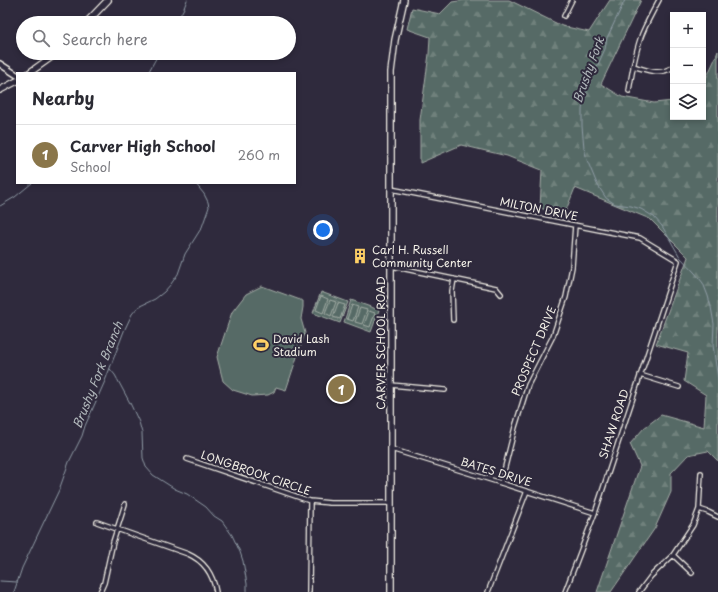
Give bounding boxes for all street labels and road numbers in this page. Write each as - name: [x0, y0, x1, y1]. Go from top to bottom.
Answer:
- street label: MILTON DRIVE: [499, 193, 580, 224]
- street label: CARVER SCHOOL ROAD: [372, 276, 389, 410]
- street label: PROSPECT DRIVE: [507, 303, 560, 399]
- street label: SHAW ROAD: [594, 387, 633, 461]
- street label: LONGBROOK CIRCLE: [199, 446, 314, 499]
- street label: BATES DRIVE: [459, 453, 534, 490]

